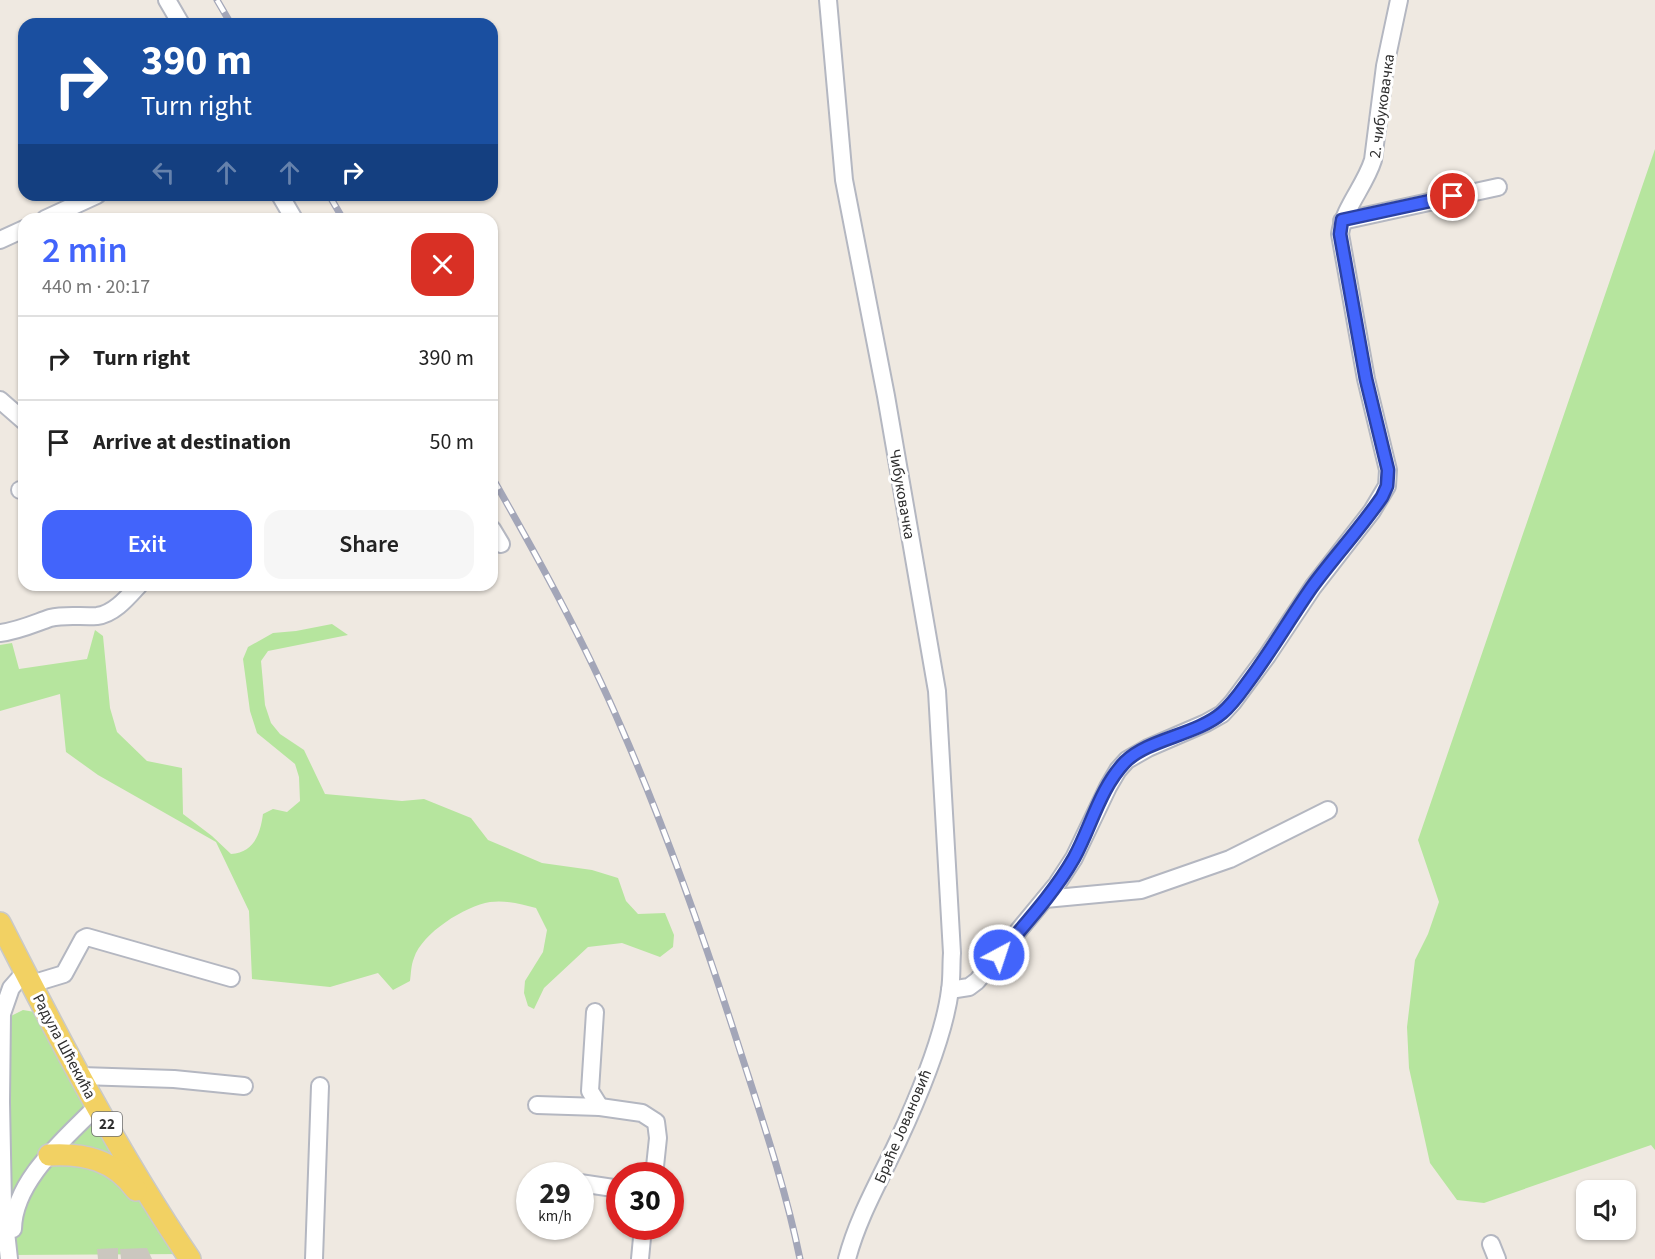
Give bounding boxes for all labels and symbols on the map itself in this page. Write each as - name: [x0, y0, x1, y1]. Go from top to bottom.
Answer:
- street label: 2. чибуковачка: [1364, 53, 1400, 160]
- pin: [1427, 170, 1478, 221]
- street label: Чибуковачка: [883, 447, 921, 541]
- position arrow: [967, 923, 1031, 987]
- street label: Радула Шћекића: [27, 990, 101, 1103]
- street label: Браће Јовановић: [869, 1066, 937, 1187]
- road number: 22: [92, 1112, 122, 1136]
- speed limit sign: 30: [606, 1162, 684, 1240]

